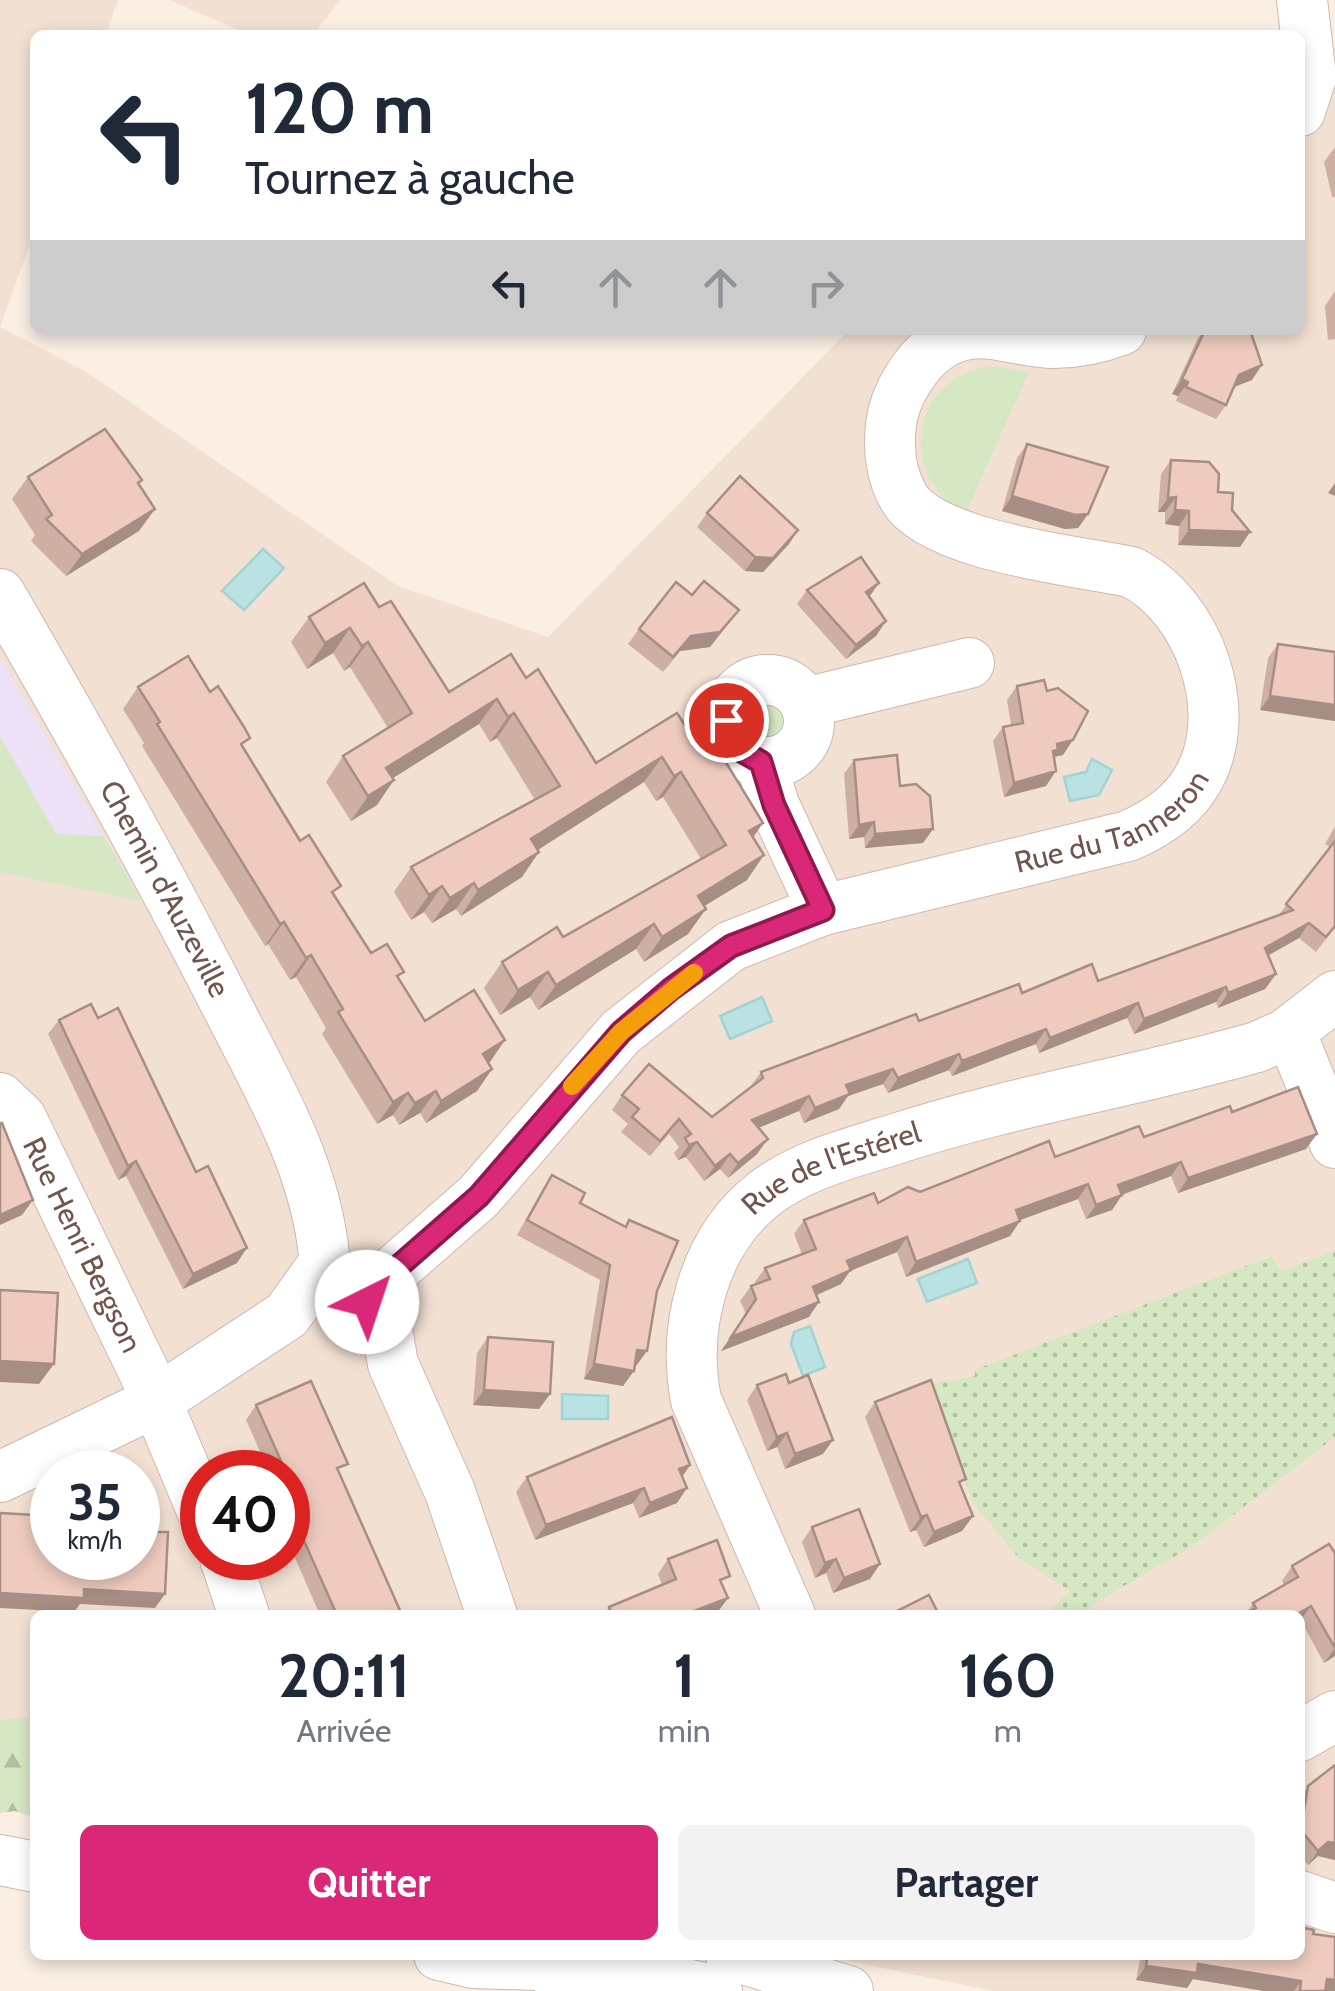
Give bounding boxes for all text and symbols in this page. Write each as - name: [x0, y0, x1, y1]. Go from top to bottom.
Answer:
- text: 120 m: [245, 65, 434, 151]
- icon: left: [80, 70, 210, 200]
- text: Tournez à gauche: [245, 151, 575, 205]
- icon: left: [483, 260, 538, 315]
- icon: ahead: [588, 260, 643, 315]
- icon: ahead: [693, 260, 748, 315]
- icon: right: [798, 260, 853, 315]
- pin: [684, 678, 769, 763]
- icon: arrive: [699, 693, 754, 748]
- street label: Rue du Tanneron: [1011, 764, 1217, 881]
- street label: Chemin d'Auzeville: [92, 774, 238, 1003]
- street label: Rue de l'Estérel: [733, 1113, 925, 1223]
- street label: Rue Henri Bergson: [15, 1131, 151, 1358]
- position arrow: [315, 1250, 419, 1354]
- speed limit sign: 40: [180, 1450, 310, 1580]
- text: 35: [68, 1472, 122, 1533]
- text: km/h: [68, 1525, 122, 1555]
- text: 20:11: [278, 1639, 410, 1712]
- text: 1: [673, 1639, 695, 1712]
- text: 160: [959, 1639, 1057, 1712]
- text: Arrivée: [296, 1711, 391, 1750]
- text: min: [658, 1711, 711, 1750]
- text: m: [994, 1711, 1022, 1750]
- button: Quitter: [80, 1825, 658, 1940]
- button: Partager: [678, 1825, 1255, 1940]

